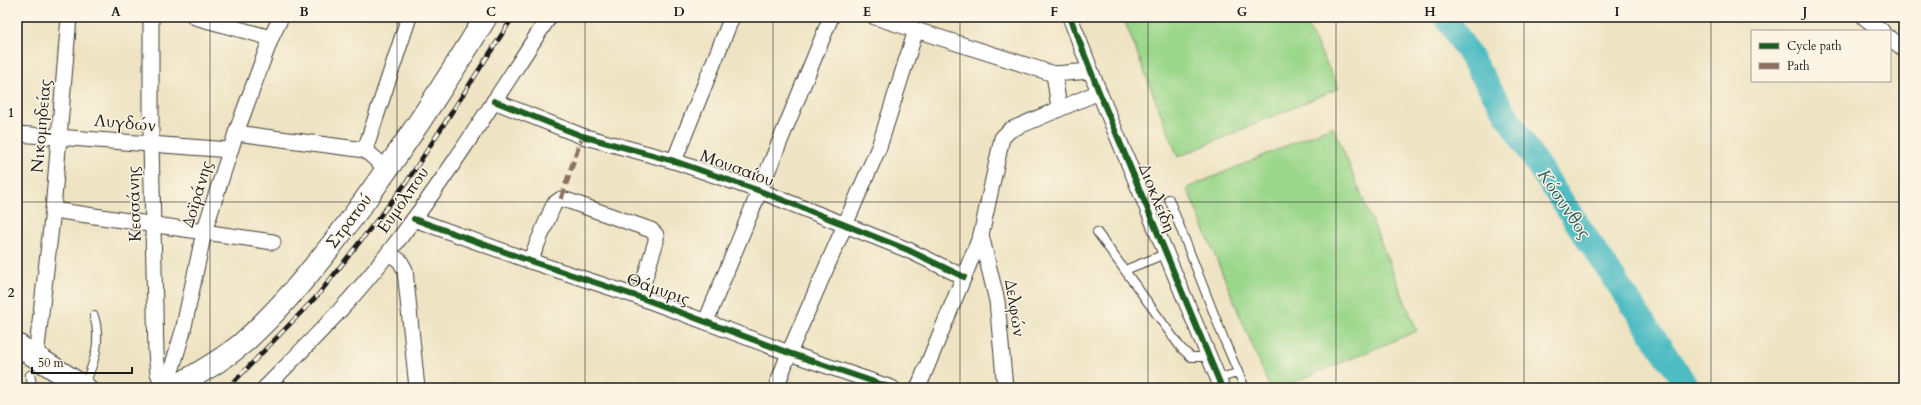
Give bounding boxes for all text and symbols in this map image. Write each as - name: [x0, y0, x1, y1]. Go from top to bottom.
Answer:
- text: A: [111, 3, 121, 21]
- text: B: [299, 3, 309, 21]
- text: C: [486, 3, 496, 21]
- text: D: [673, 3, 685, 21]
- text: E: [863, 3, 871, 21]
- text: F: [1050, 3, 1058, 21]
- text: G: [1237, 3, 1248, 21]
- text: H: [1424, 3, 1436, 21]
- text: I: [1614, 3, 1620, 21]
- text: J: [1801, 3, 1808, 21]
- legend: [1751, 30, 1891, 82]
- text: Cycle path: [1787, 38, 1842, 54]
- text: Path: [1787, 58, 1810, 74]
- street label: Νικομηδείας: [25, 78, 57, 174]
- text: 1: [8, 104, 14, 122]
- street label: Λυγδών: [93, 109, 157, 137]
- street label: Μουσαίου: [697, 144, 777, 192]
- street label: Δοϊράνης: [176, 158, 218, 230]
- street label: Διοκλείδη: [1133, 160, 1181, 236]
- street label: Ευμόλπου: [372, 162, 434, 238]
- water label: Κόσυνθος: [1531, 164, 1597, 244]
- street label: Κεσσάνης: [121, 166, 147, 242]
- street label: Στρατού: [321, 189, 377, 253]
- street label: Θάμυρις: [623, 267, 693, 311]
- street label: Δελφών: [999, 278, 1031, 338]
- text: 2: [8, 284, 15, 302]
- scale bar: [32, 349, 132, 375]
- text: 50 m: [38, 355, 65, 371]

